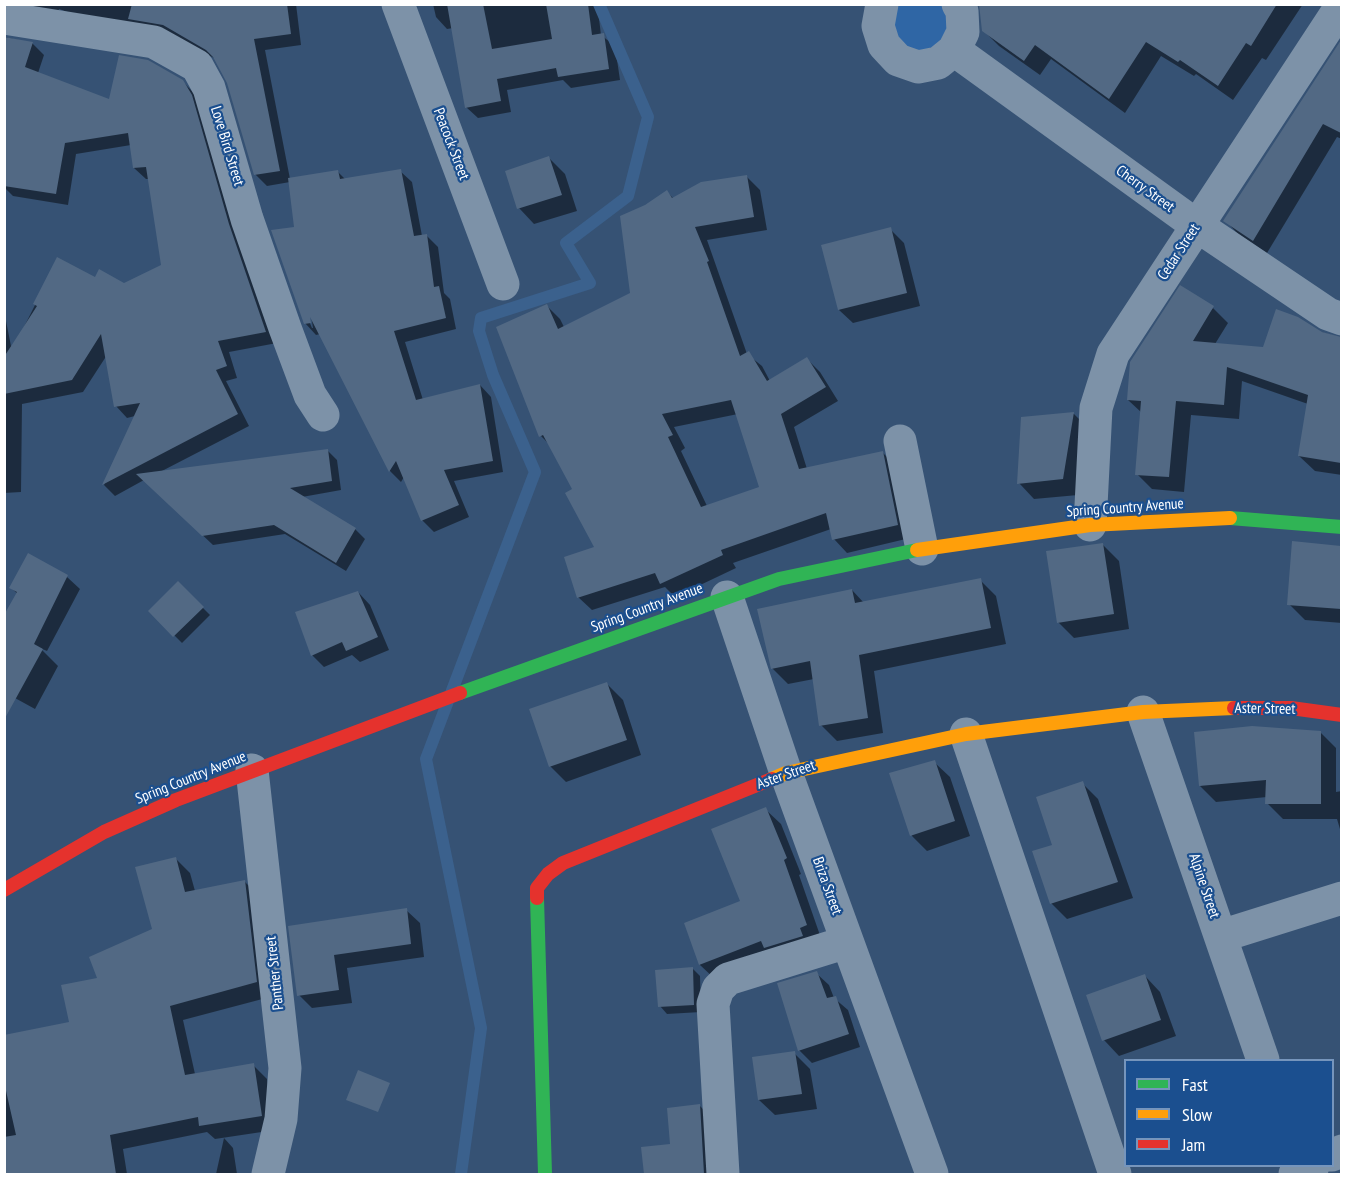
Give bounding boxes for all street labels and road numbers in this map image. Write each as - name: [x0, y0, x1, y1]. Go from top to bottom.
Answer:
- street label: Love Bird Street: [206, 104, 248, 188]
- street label: Peacock Street: [429, 106, 473, 182]
- street label: Cherry Street: [1112, 162, 1178, 216]
- street label: Cedar Street: [1154, 220, 1204, 284]
- street label: Spring Country Avenue: [1066, 495, 1184, 521]
- street label: Spring Country Avenue: [589, 579, 705, 637]
- street label: Aster Street: [1234, 699, 1296, 719]
- street label: Spring Country Avenue: [133, 748, 249, 808]
- street label: Aster Street: [754, 757, 818, 793]
- street label: Alpine Street: [1185, 851, 1223, 921]
- street label: Briza Street: [808, 855, 846, 917]
- street label: Panther Street: [262, 935, 288, 1011]

